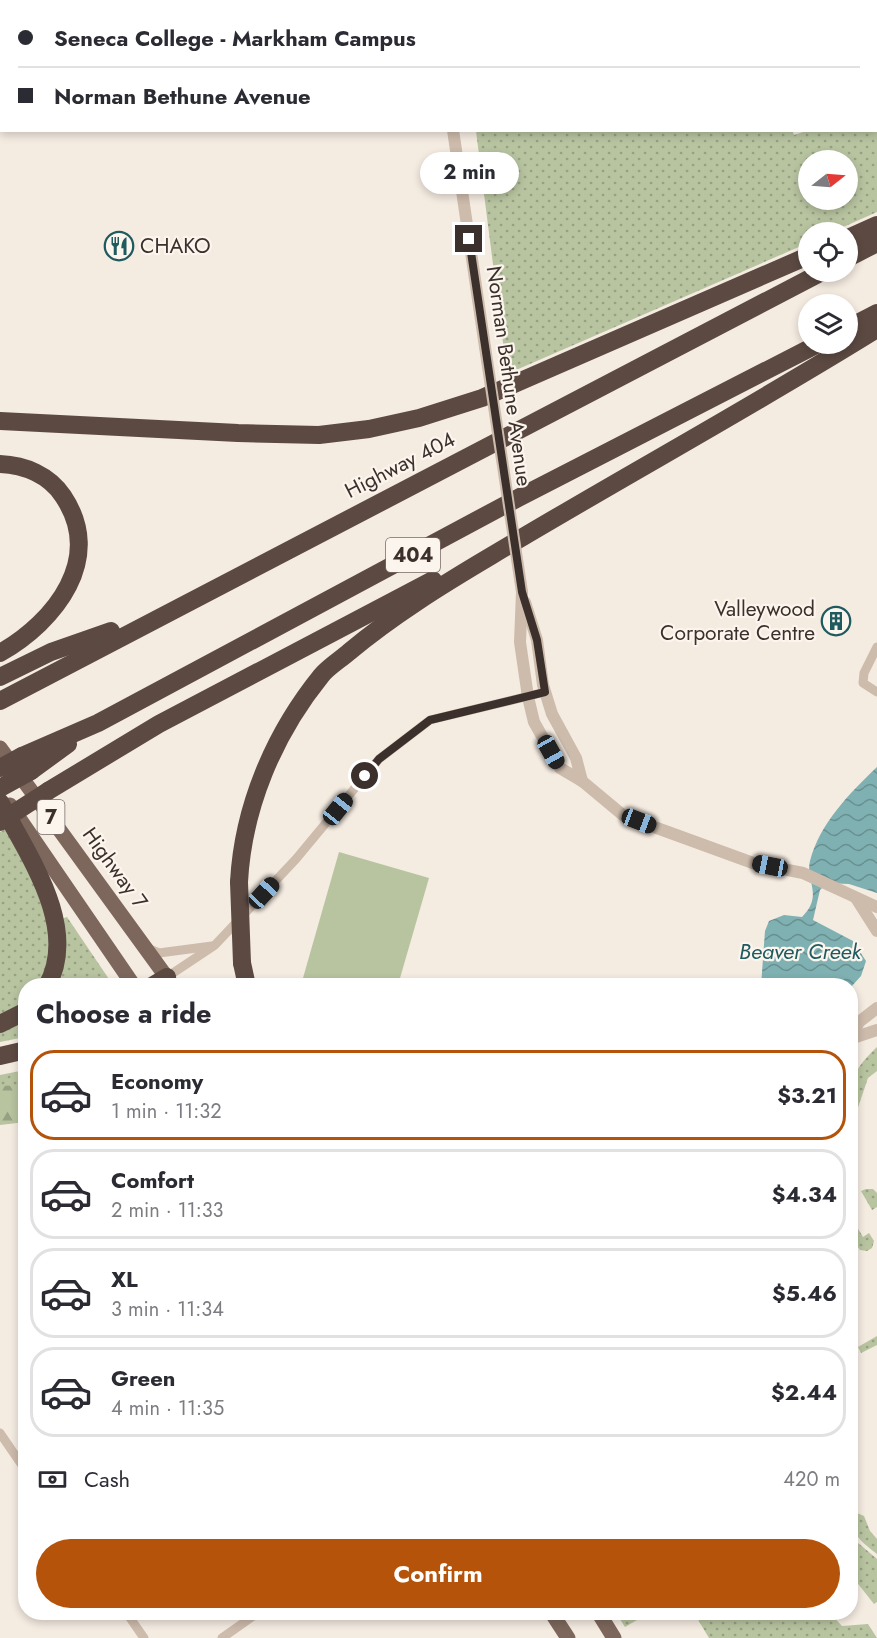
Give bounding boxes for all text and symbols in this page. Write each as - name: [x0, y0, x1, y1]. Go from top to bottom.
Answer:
- text: Seneca College - Markham Campus: [54, 22, 416, 54]
- text: Norman Bethune Avenue: [54, 80, 311, 112]
- north arrow: [798, 150, 858, 210]
- map controls: [798, 150, 858, 354]
- callout: 2 min: [420, 152, 518, 194]
- text: 2 min: [443, 158, 496, 187]
- button: locate: [798, 222, 858, 282]
- route end: [455, 225, 482, 252]
- restaurant icon: CHAKO: [103, 230, 135, 262]
- place label: CHAKO: [140, 231, 211, 261]
- street label: Norman Bethune Avenue: [479, 264, 539, 488]
- button: layers: [798, 294, 858, 354]
- street label: Highway 404: [340, 424, 460, 506]
- road number: 404: [386, 538, 440, 572]
- place label: Valleywood Corporate Centre: [660, 594, 815, 648]
- building icon: Valleywood Corporate Centre: [820, 605, 852, 637]
- car: [534, 732, 568, 772]
- route start: [351, 762, 378, 789]
- car: [320, 789, 356, 829]
- road number: 7: [38, 800, 64, 834]
- car: [619, 806, 659, 836]
- street label: Highway 7: [75, 821, 155, 915]
- car: [751, 854, 789, 878]
- car: [245, 874, 283, 912]
- water label: Beaver Creek: [739, 935, 863, 967]
- text: Choose a ride: [36, 994, 211, 1033]
- text: Economy: [111, 1065, 203, 1097]
- icon: car: [39, 1068, 93, 1122]
- text: $3.21: [777, 1079, 837, 1111]
- text: 1 min · 11:32: [111, 1097, 222, 1126]
- text: Comfort: [111, 1164, 194, 1196]
- icon: car: [39, 1167, 93, 1221]
- text: $4.34: [772, 1178, 837, 1210]
- text: 2 min · 11:33: [111, 1196, 224, 1225]
- text: XL: [111, 1263, 138, 1295]
- icon: car: [39, 1266, 93, 1320]
- text: $5.46: [772, 1277, 837, 1309]
- text: 3 min · 11:34: [111, 1295, 224, 1324]
- text: Green: [111, 1362, 175, 1394]
- icon: car: [39, 1365, 93, 1419]
- text: $2.44: [771, 1376, 837, 1408]
- text: 4 min · 11:35: [111, 1394, 224, 1423]
- icon: cash: [36, 1463, 69, 1496]
- text: Cash: [84, 1463, 130, 1495]
- text: 420 m: [783, 1465, 840, 1494]
- button: Confirm: [36, 1539, 840, 1608]

